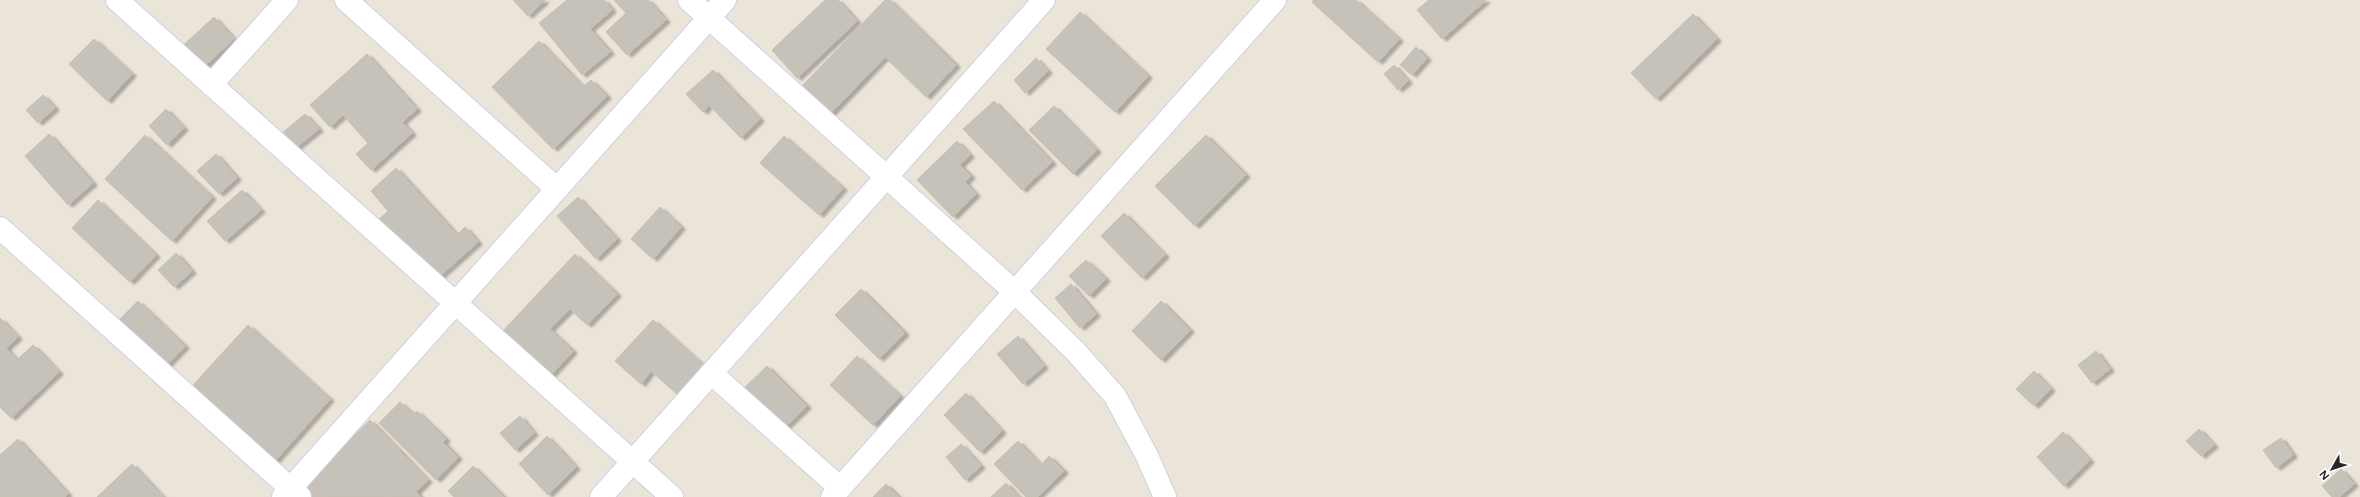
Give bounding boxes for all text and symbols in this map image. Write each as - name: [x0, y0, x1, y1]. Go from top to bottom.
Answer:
- north arrow: [2312, 449, 2352, 489]
- text: N: [2317, 468, 2332, 482]

